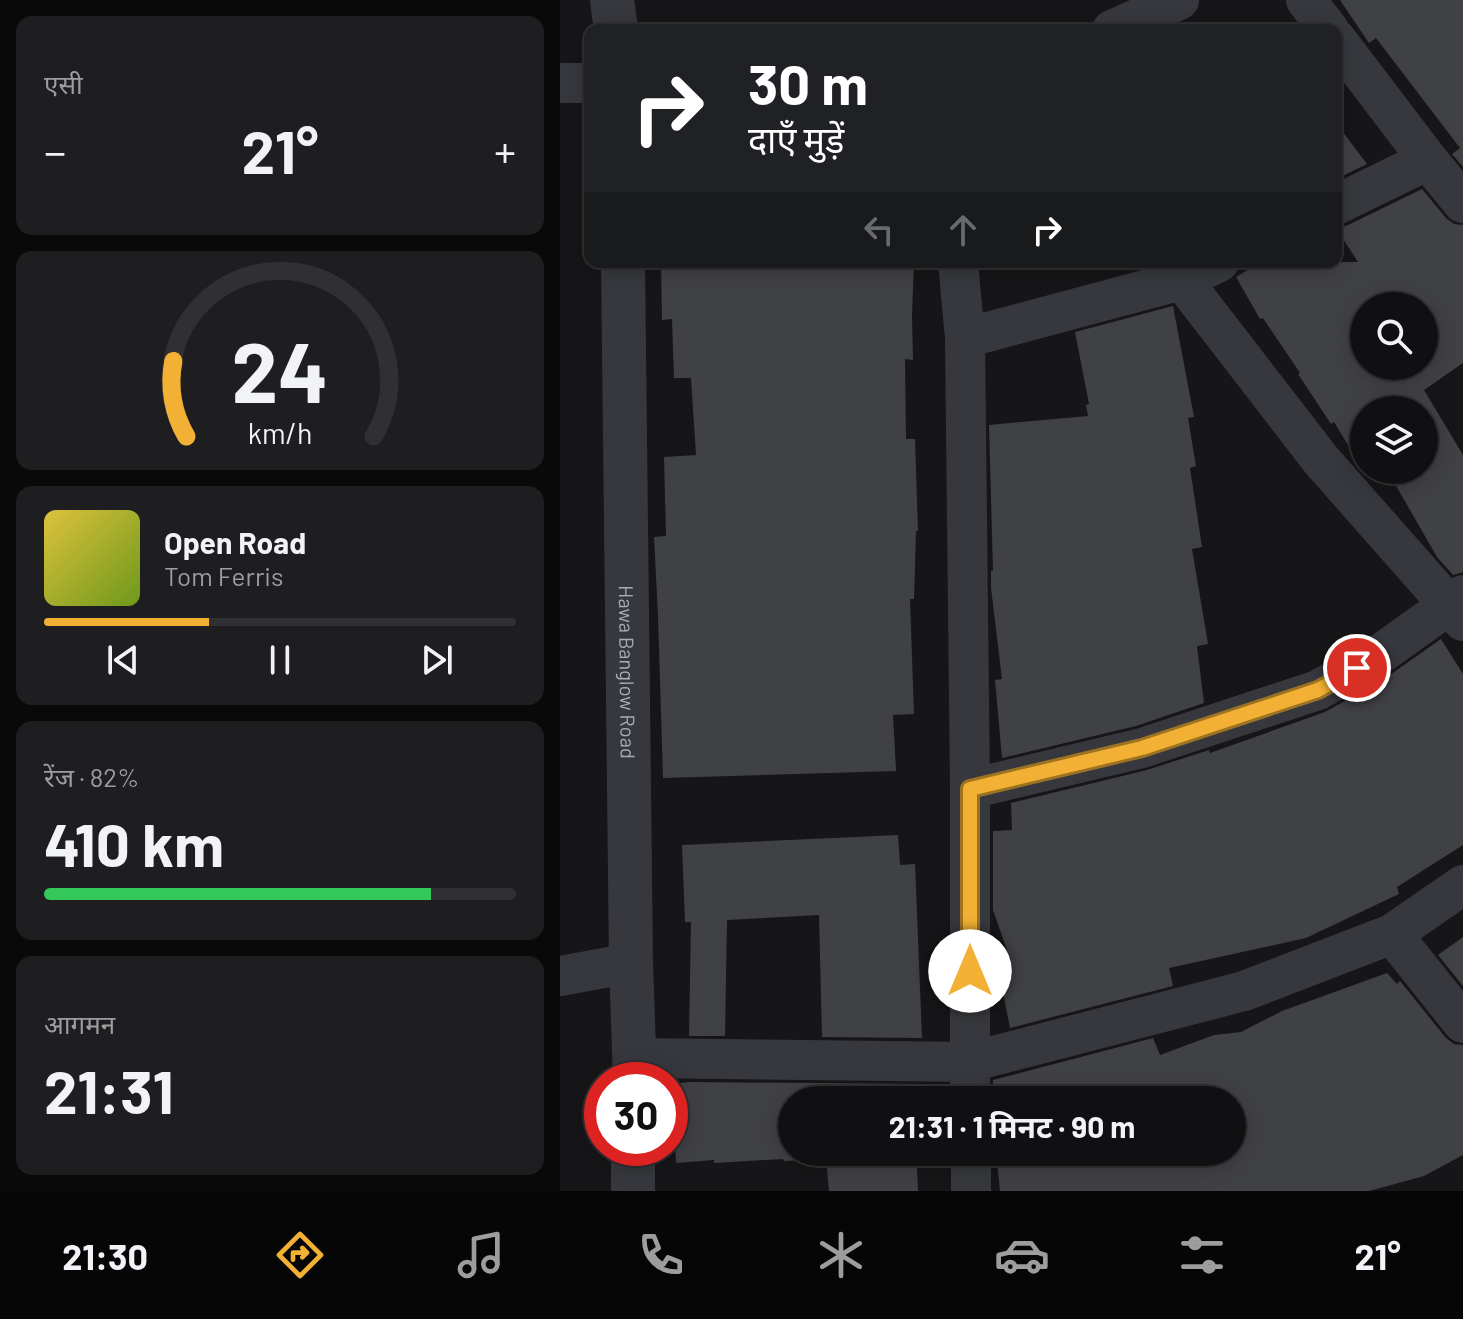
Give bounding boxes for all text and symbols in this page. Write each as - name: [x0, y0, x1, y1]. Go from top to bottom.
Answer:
- text: 30 m: [748, 49, 868, 116]
- icon: right: [616, 56, 720, 160]
- text: एसी: [44, 68, 83, 99]
- text: 21°: [241, 114, 319, 186]
- text: दाएँ मुड़ें: [748, 117, 844, 160]
- text: −: [44, 124, 66, 177]
- text: +: [494, 124, 516, 177]
- icon: left: [857, 208, 901, 252]
- icon: ahead: [941, 208, 985, 252]
- icon: right: [1025, 208, 1069, 252]
- map controls: [1350, 292, 1438, 484]
- button: search: [1350, 292, 1438, 380]
- text: 24: [232, 319, 328, 419]
- button: layers: [1350, 396, 1438, 484]
- text: km/h: [248, 415, 312, 450]
- text: Open Road: [164, 524, 306, 560]
- text: Tom Ferris: [164, 560, 284, 591]
- street label: Hawa Banglow Road: [615, 585, 641, 759]
- pin: [1323, 634, 1391, 702]
- icon: previous: [101, 638, 145, 682]
- icon: pause: [258, 638, 302, 682]
- icon: next: [415, 638, 459, 682]
- icon: arrive: [1335, 646, 1379, 690]
- text: रेंज · 82%: [44, 761, 139, 792]
- text: 410 km: [44, 807, 224, 879]
- position arrow: [928, 929, 1012, 1013]
- text: आगमन: [44, 1008, 115, 1039]
- text: 21:31: [44, 1054, 174, 1126]
- speed limit sign: 30: [584, 1062, 688, 1166]
- text: 21:31 · 1 मिनट · 90 m: [889, 1108, 1135, 1144]
- icon: directions: [272, 1227, 328, 1283]
- icon: music: [453, 1227, 509, 1283]
- icon: phone: [633, 1227, 689, 1283]
- icon: climate: [813, 1227, 869, 1283]
- icon: car: [994, 1227, 1050, 1283]
- icon: filters: [1174, 1227, 1230, 1283]
- text: 21:30: [62, 1234, 148, 1277]
- text: 21°: [1355, 1234, 1401, 1277]

